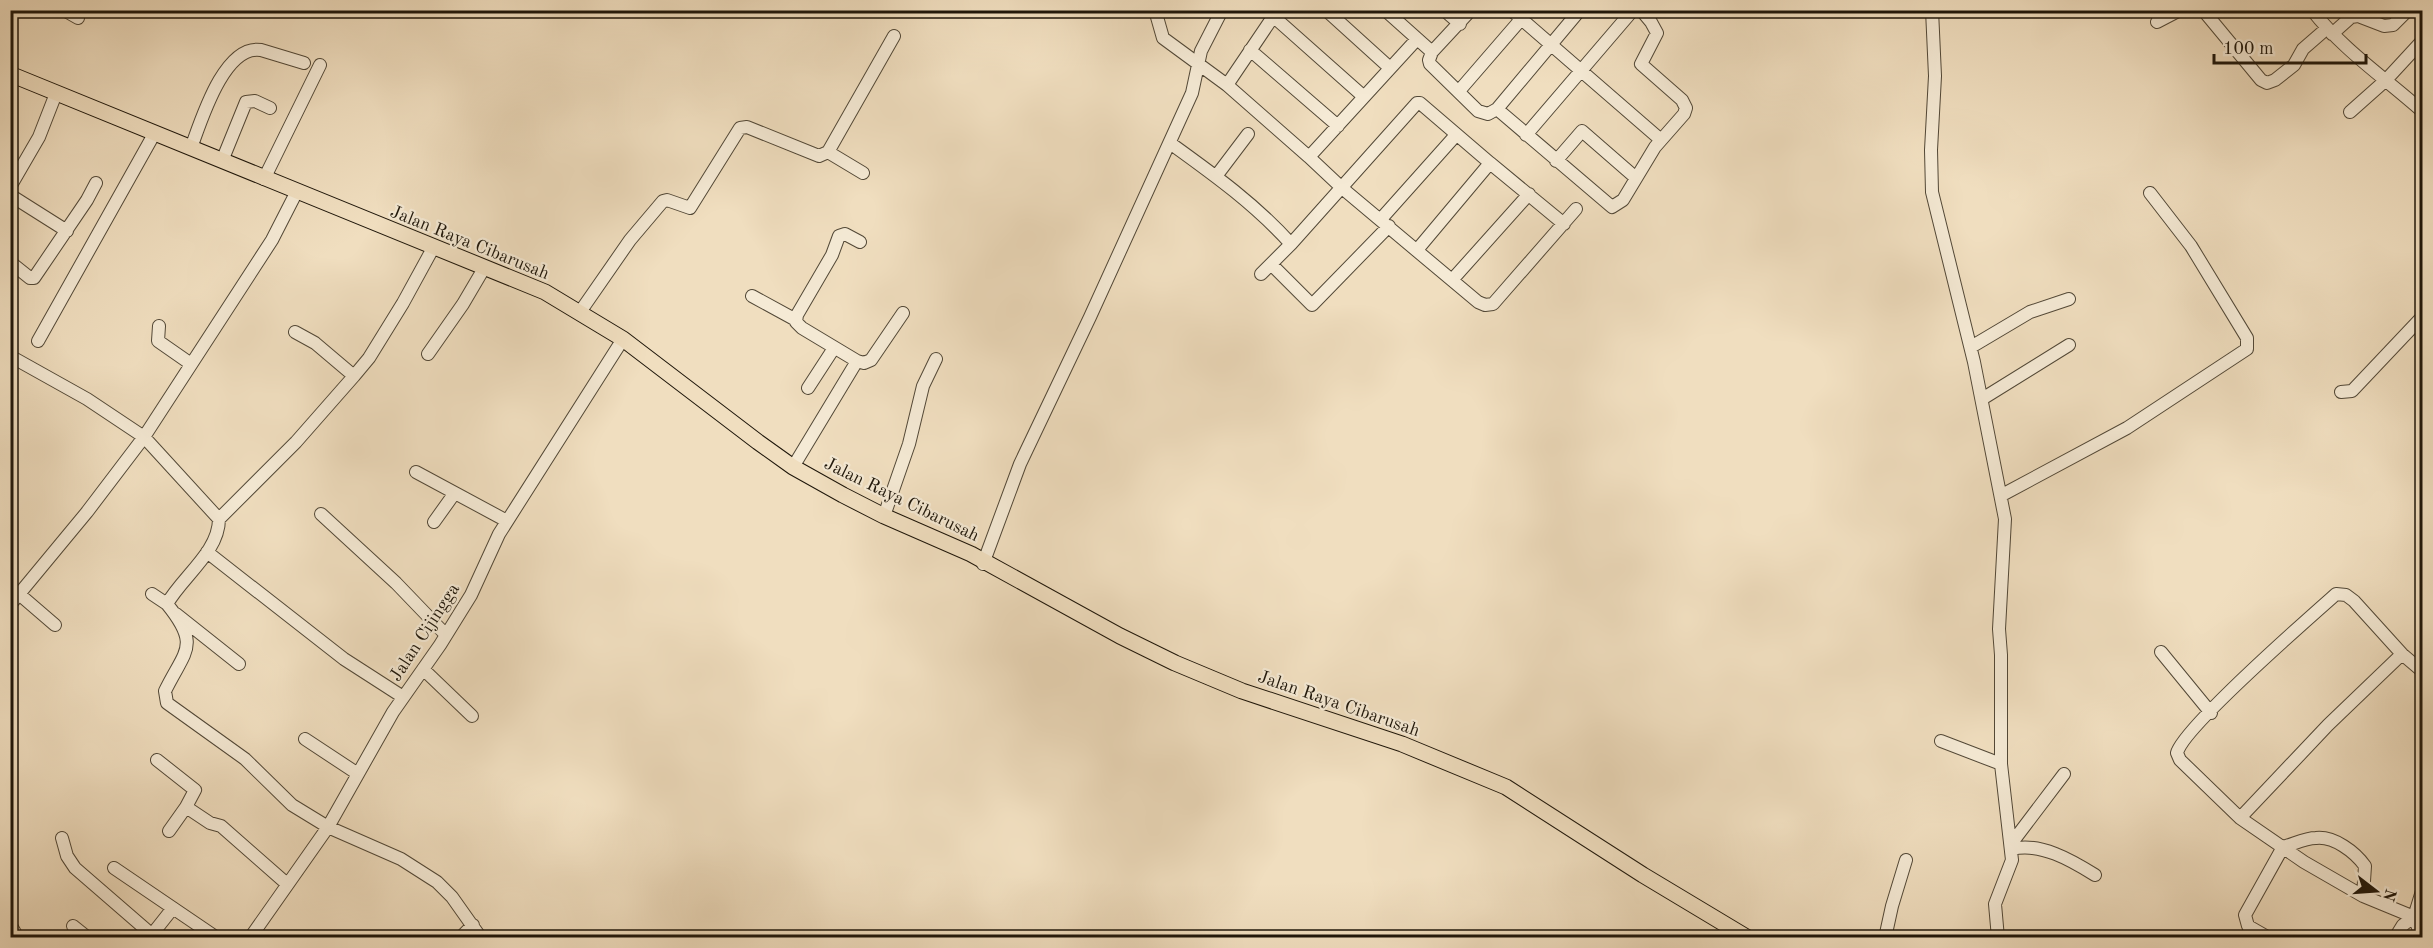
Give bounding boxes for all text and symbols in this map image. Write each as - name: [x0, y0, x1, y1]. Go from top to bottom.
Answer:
- scale bar: [2214, 27, 2366, 65]
- text: 100 m: [2223, 40, 2274, 58]
- street label: Jalan Raya Cibarusah: [387, 203, 552, 283]
- street label: Jalan Raya Cibarusah: [821, 455, 982, 545]
- street label: Jalan Cijingga: [387, 580, 463, 685]
- street label: Jalan Raya Cibarusah: [1255, 668, 1422, 740]
- north arrow: [2346, 861, 2406, 921]
- text: N: [2379, 887, 2398, 904]

